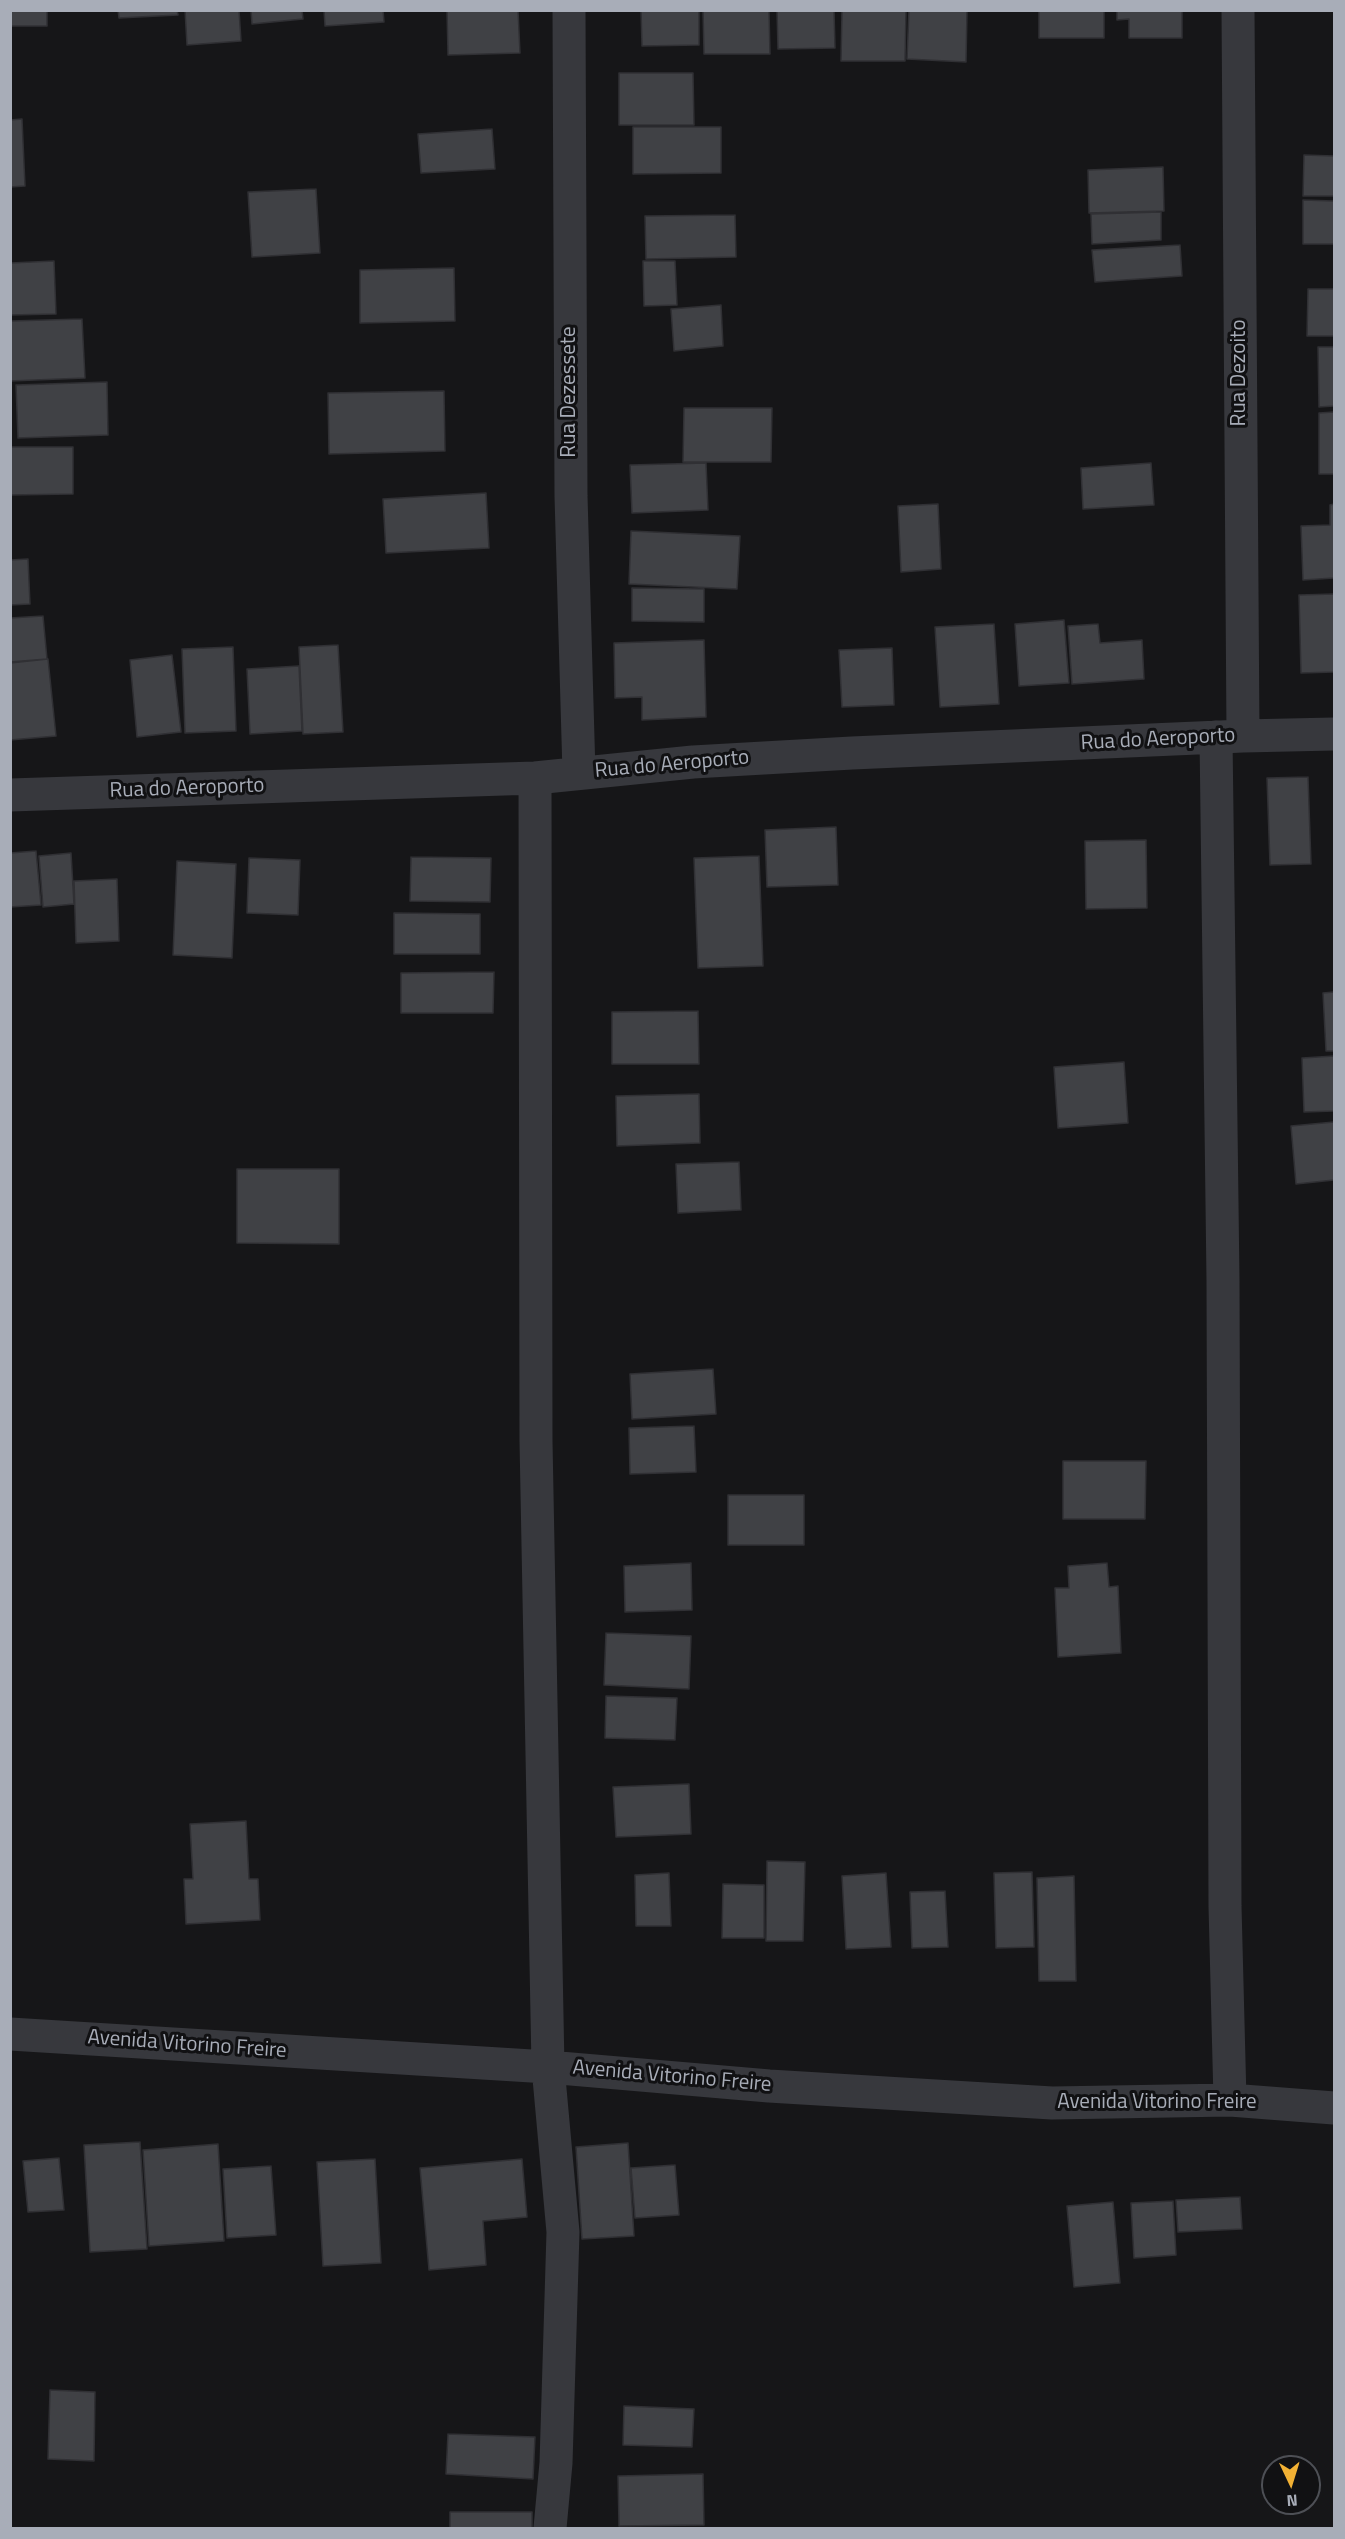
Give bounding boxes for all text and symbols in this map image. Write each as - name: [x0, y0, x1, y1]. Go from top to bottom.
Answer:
- street label: Rua Dezoito: [1227, 320, 1253, 426]
- street label: Rua Dezessete: [557, 326, 583, 458]
- street label: Rua do Aeroporto: [1080, 723, 1236, 757]
- street label: Rua do Aeroporto: [594, 746, 750, 784]
- street label: Rua do Aeroporto: [109, 774, 265, 804]
- street label: Avenida Vitorino Freire: [87, 2025, 287, 2065]
- street label: Avenida Vitorino Freire: [572, 2056, 772, 2098]
- street label: Avenida Vitorino Freire: [1057, 2090, 1257, 2116]
- north arrow: [1261, 2455, 1321, 2515]
- text: N: [1286, 2489, 1298, 2513]

